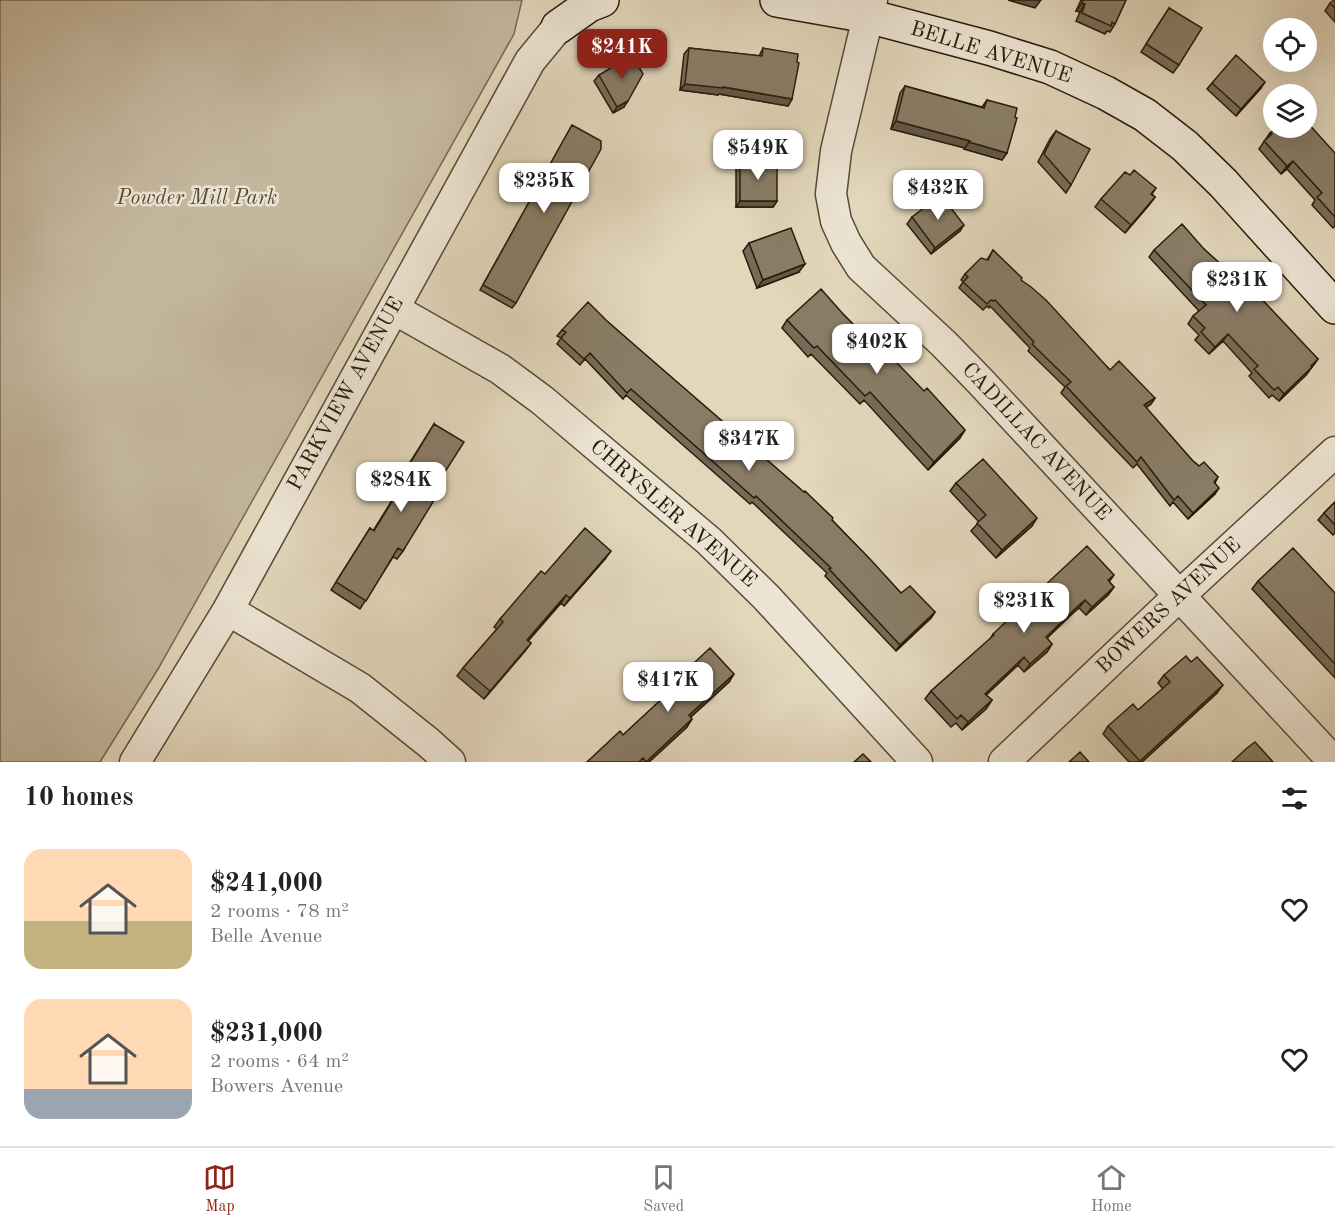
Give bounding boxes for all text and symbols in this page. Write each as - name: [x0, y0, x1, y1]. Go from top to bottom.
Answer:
- street label: BELLE AVENUE: [908, 18, 1074, 88]
- map controls: [1263, 18, 1317, 138]
- button: locate: [1263, 18, 1317, 72]
- pin: $241K: [580, 29, 664, 80]
- text: $241K: [591, 38, 653, 58]
- button: layers: [1263, 84, 1317, 138]
- pin: $549K: [716, 130, 800, 181]
- text: $549K: [727, 139, 789, 159]
- pin: $235K: [502, 163, 586, 214]
- pin: $432K: [896, 170, 980, 221]
- text: $235K: [513, 172, 575, 192]
- text: $432K: [907, 179, 969, 199]
- park label: Powder Mill Park: [116, 188, 277, 209]
- pin: $231K: [1195, 262, 1279, 313]
- text: $231K: [1206, 271, 1268, 291]
- street label: PARKVIEW AVENUE: [284, 294, 408, 494]
- pin: $402K: [835, 324, 919, 375]
- text: $402K: [846, 333, 908, 353]
- street label: CADILLAC AVENUE: [958, 359, 1114, 525]
- pin: $347K: [707, 421, 791, 472]
- text: $347K: [718, 430, 780, 450]
- street label: CHRYSLER AVENUE: [586, 436, 760, 592]
- pin: $284K: [359, 462, 443, 513]
- text: $284K: [370, 471, 432, 491]
- street label: BOWERS AVENUE: [1093, 534, 1245, 678]
- pin: $231K: [982, 583, 1066, 634]
- text: $231K: [993, 592, 1055, 612]
- pin: $417K: [626, 662, 710, 713]
- text: $417K: [637, 671, 699, 691]
- icon: filters: [1278, 782, 1311, 815]
- text: 10 homes: [24, 785, 133, 811]
- text: $241,000: [210, 871, 323, 897]
- icon: home: [72, 873, 144, 945]
- icon: heart: [1278, 893, 1311, 926]
- text: 2 rooms · 78 m²: [210, 902, 349, 922]
- text: Belle Avenue: [210, 927, 322, 947]
- text: $231,000: [210, 1021, 323, 1047]
- icon: home: [72, 1023, 144, 1095]
- icon: heart: [1278, 1043, 1311, 1076]
- text: 2 rooms · 64 m²: [210, 1052, 349, 1072]
- text: Bowers Avenue: [210, 1077, 343, 1097]
- tab: Map: [203, 1161, 236, 1217]
- tab: Saved: [643, 1161, 684, 1217]
- tab: Home: [1091, 1161, 1132, 1217]

